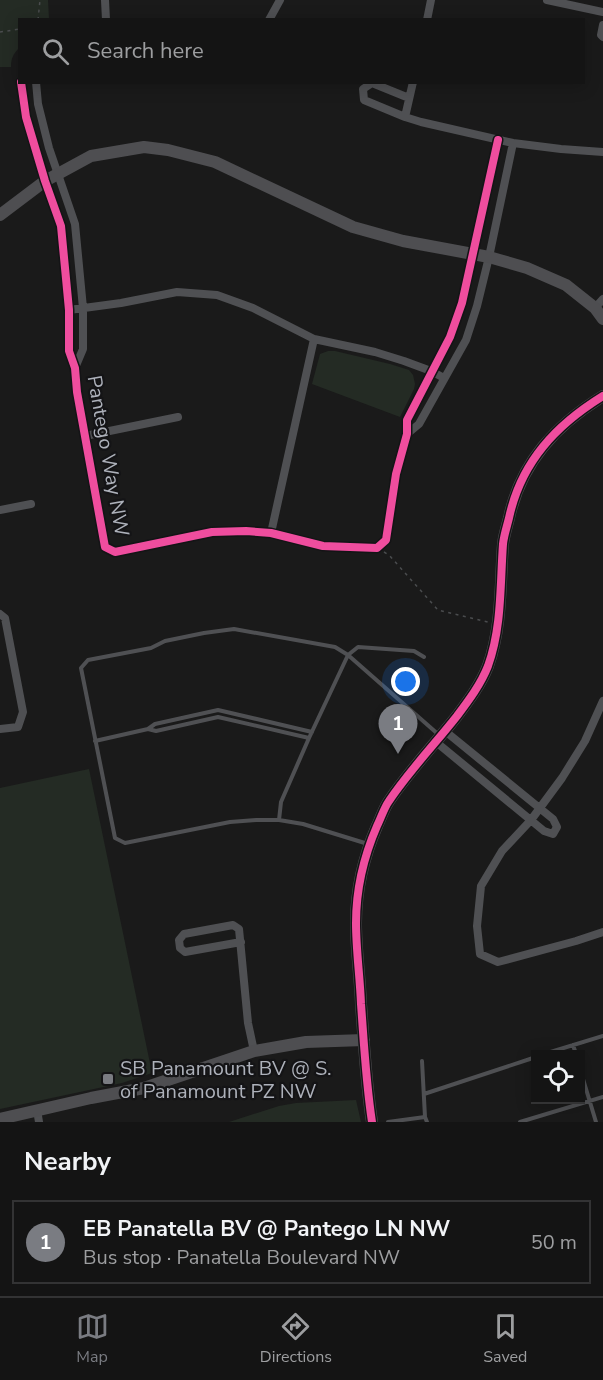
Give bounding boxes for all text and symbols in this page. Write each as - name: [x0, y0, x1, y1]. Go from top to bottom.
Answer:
- search box: [18, 18, 585, 84]
- icon: search: [39, 35, 72, 68]
- text: Search here: [87, 36, 204, 66]
- street label: Pantego Way NW: [81, 373, 135, 539]
- your location: [391, 667, 420, 696]
- pin: 1: [378, 704, 418, 754]
- map controls: [531, 1050, 585, 1104]
- button: locate: [531, 1050, 585, 1104]
- place label: SB Panamount BV @ S. of Panamount PZ NW: [120, 1055, 332, 1105]
- marker: SB Panamount BV @ S. of Panamount PZ NW: [101, 1072, 115, 1086]
- text: Nearby: [24, 1144, 111, 1179]
- text: EB Panatella BV @ Pantego LN NW: [83, 1214, 450, 1244]
- text: 1: [40, 1229, 52, 1256]
- text: 50 m: [531, 1229, 577, 1256]
- text: Bus stop · Panatella Boulevard NW: [83, 1244, 400, 1271]
- tab: Map: [76, 1310, 109, 1368]
- tab: Directions: [260, 1310, 332, 1368]
- tab: Saved: [483, 1310, 527, 1368]

